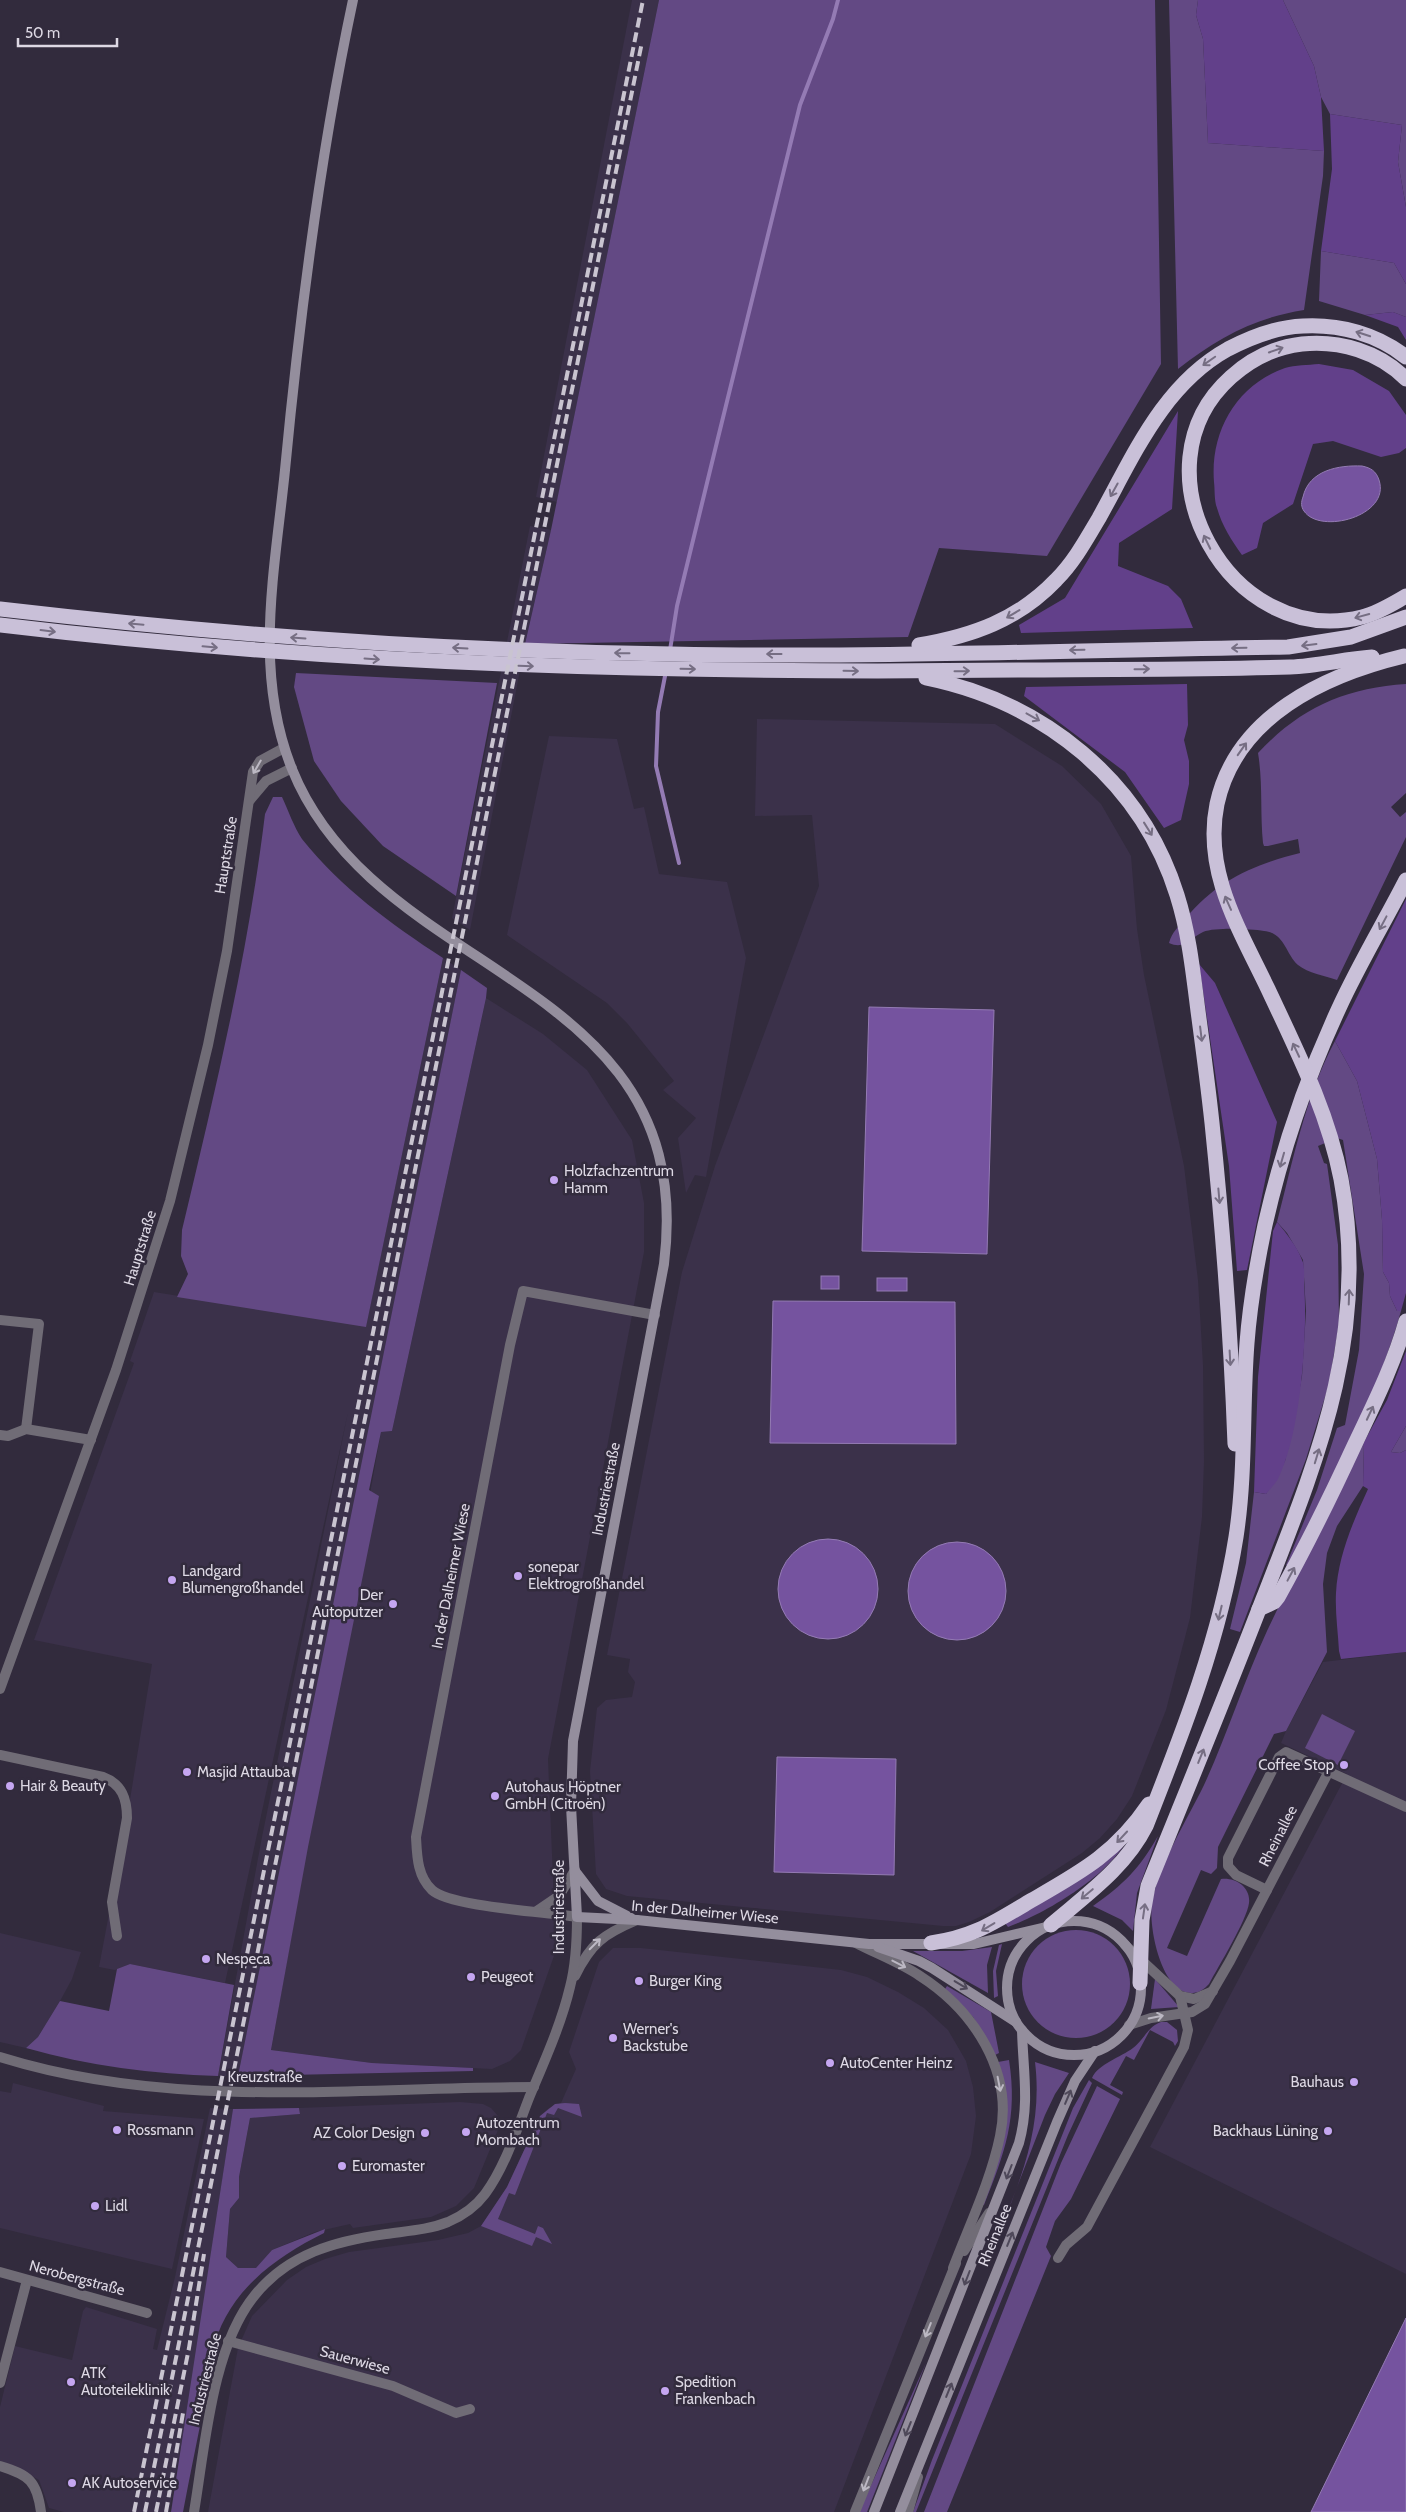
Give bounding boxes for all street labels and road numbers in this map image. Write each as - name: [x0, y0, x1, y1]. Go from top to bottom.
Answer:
- street label: Hauptstraße: [211, 815, 241, 895]
- street label: Hauptstraße: [120, 1208, 160, 1288]
- street label: Industriestraße: [588, 1441, 624, 1537]
- street label: In der Dalheimer Wiese: [428, 1501, 474, 1650]
- street label: Rheinallee: [1255, 1802, 1301, 1869]
- street label: Industriestraße: [550, 1859, 568, 1954]
- street label: In der Dalheimer Wiese: [631, 1897, 780, 1927]
- street label: Kreuzstraße: [228, 2068, 303, 2086]
- street label: Rheinallee: [974, 2201, 1016, 2269]
- street label: Nerobergstraße: [27, 2257, 127, 2299]
- street label: Industriestraße: [185, 2331, 225, 2427]
- street label: Sauerwiese: [318, 2342, 392, 2378]

